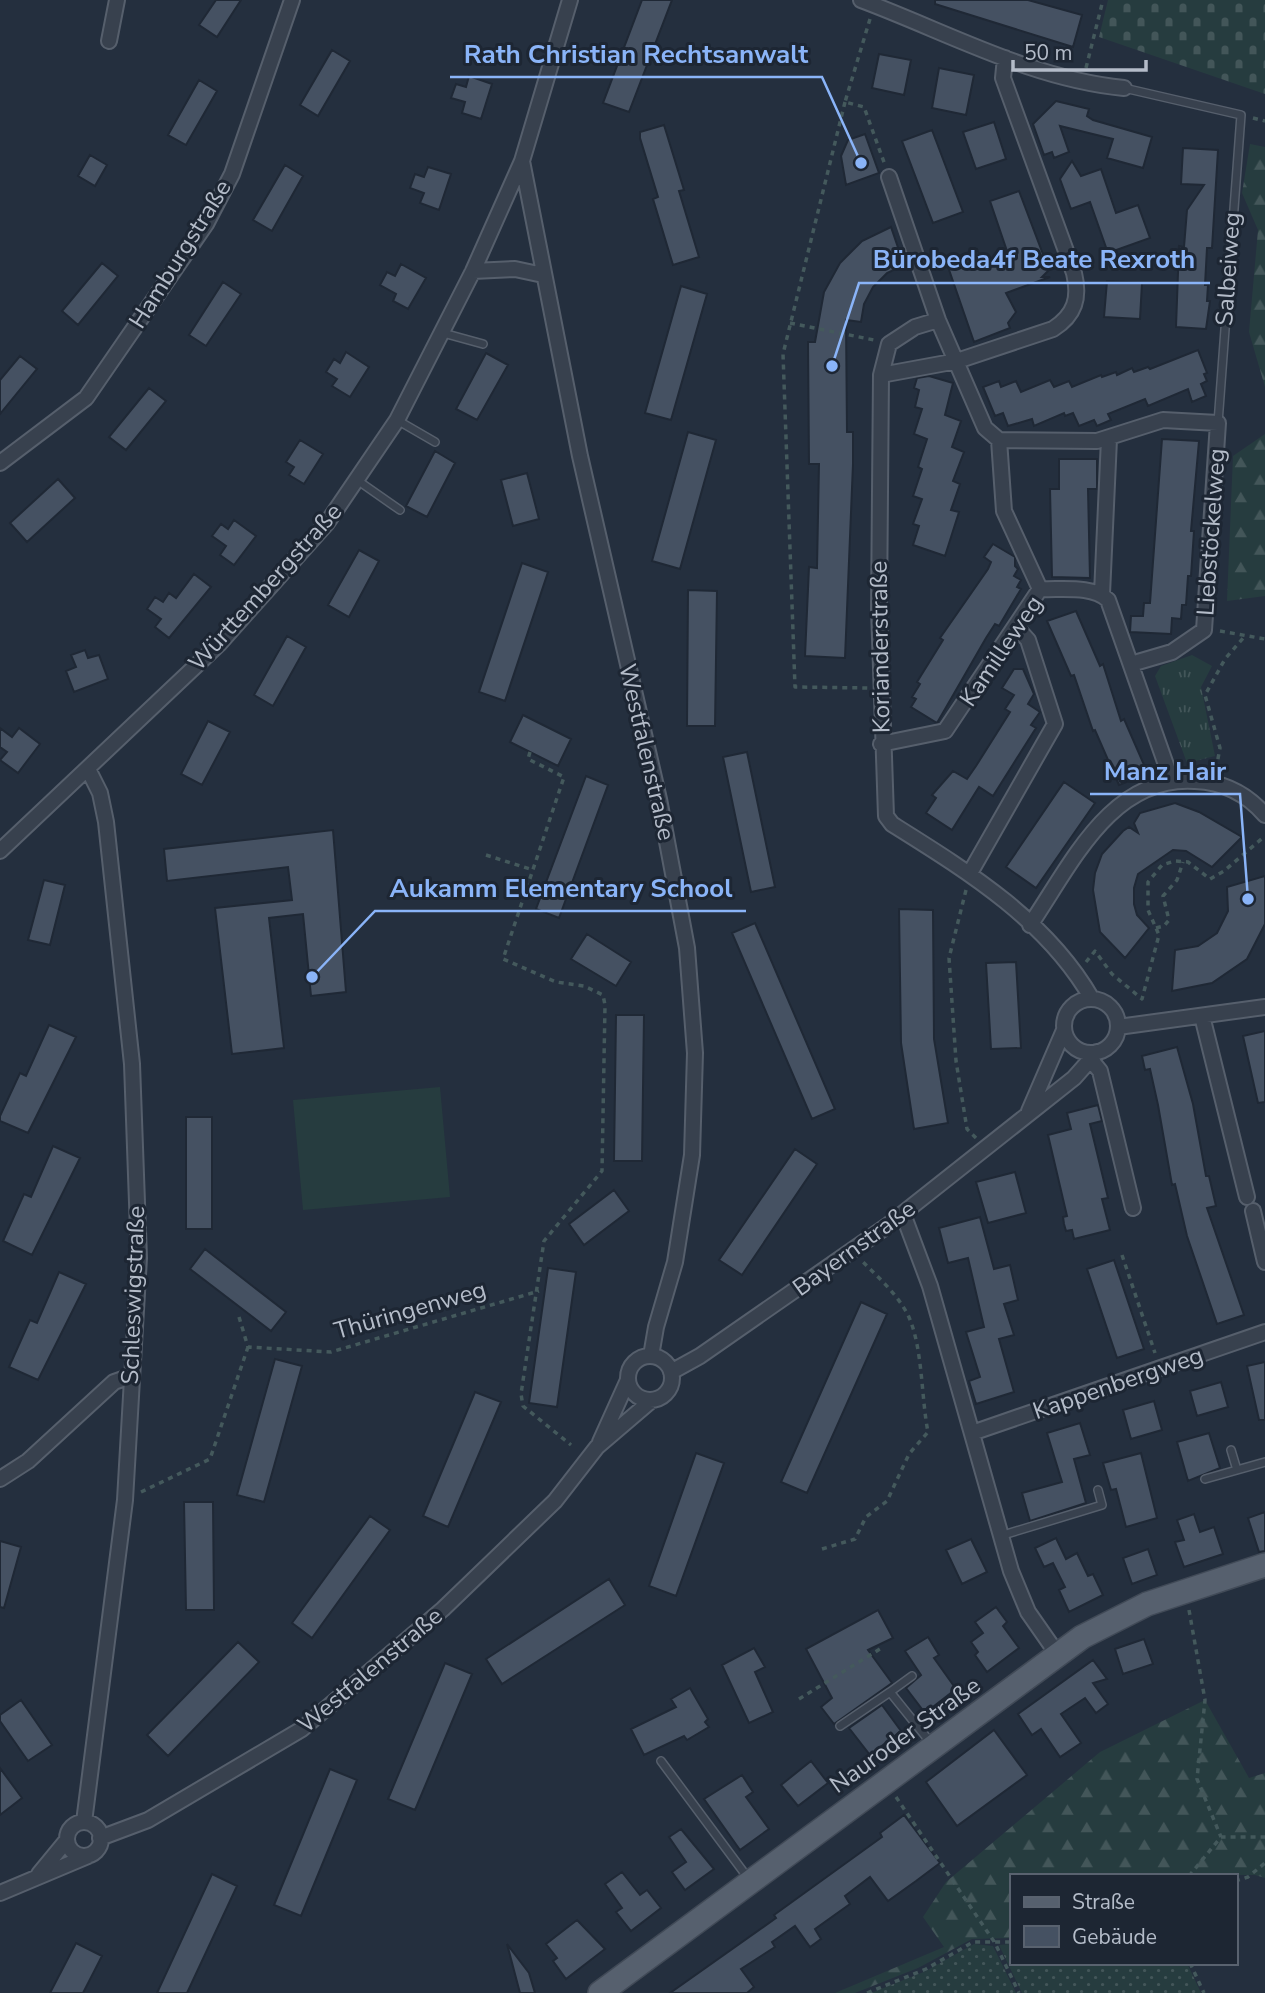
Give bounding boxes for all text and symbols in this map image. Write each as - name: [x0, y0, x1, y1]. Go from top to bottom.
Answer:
- scale bar: [1013, 28, 1146, 72]
- callout: Rath Christian Rechtsanwalt: [450, 30, 822, 77]
- text: Rath Christian Rechtsanwalt: [464, 37, 809, 72]
- text: 50 m: [1024, 39, 1073, 67]
- street label: Hamburgstraße: [121, 173, 239, 335]
- street label: Salbeiweg: [1208, 211, 1248, 327]
- callout: Bürobeda4f Beate Rexroth: [859, 236, 1210, 283]
- text: Bürobeda4f Beate Rexroth: [873, 242, 1195, 277]
- street label: Liebstöckelweg: [1189, 447, 1233, 617]
- street label: Württembergstraße: [181, 496, 349, 678]
- street label: Korianderstraße: [862, 561, 898, 733]
- street label: Kamilleweg: [952, 589, 1050, 713]
- street label: Westfalenstraße: [611, 661, 683, 843]
- callout: Manz Hair: [1090, 747, 1240, 794]
- text: Manz Hair: [1104, 754, 1227, 789]
- callout: Aukamm Elementary School: [375, 864, 746, 911]
- text: Aukamm Elementary School: [390, 871, 733, 906]
- street label: Bayernstraße: [786, 1193, 922, 1303]
- street label: Schleswigstraße: [114, 1205, 152, 1385]
- street label: Thüringenweg: [330, 1273, 490, 1347]
- street label: Kappenbergweg: [1029, 1339, 1207, 1427]
- street label: Westfalenstraße: [291, 1600, 449, 1740]
- street label: Nauroder Straße: [823, 1669, 987, 1801]
- legend: [1010, 1874, 1237, 1965]
- text: Straße: [1072, 1888, 1135, 1916]
- text: Gebäude: [1072, 1923, 1157, 1951]

